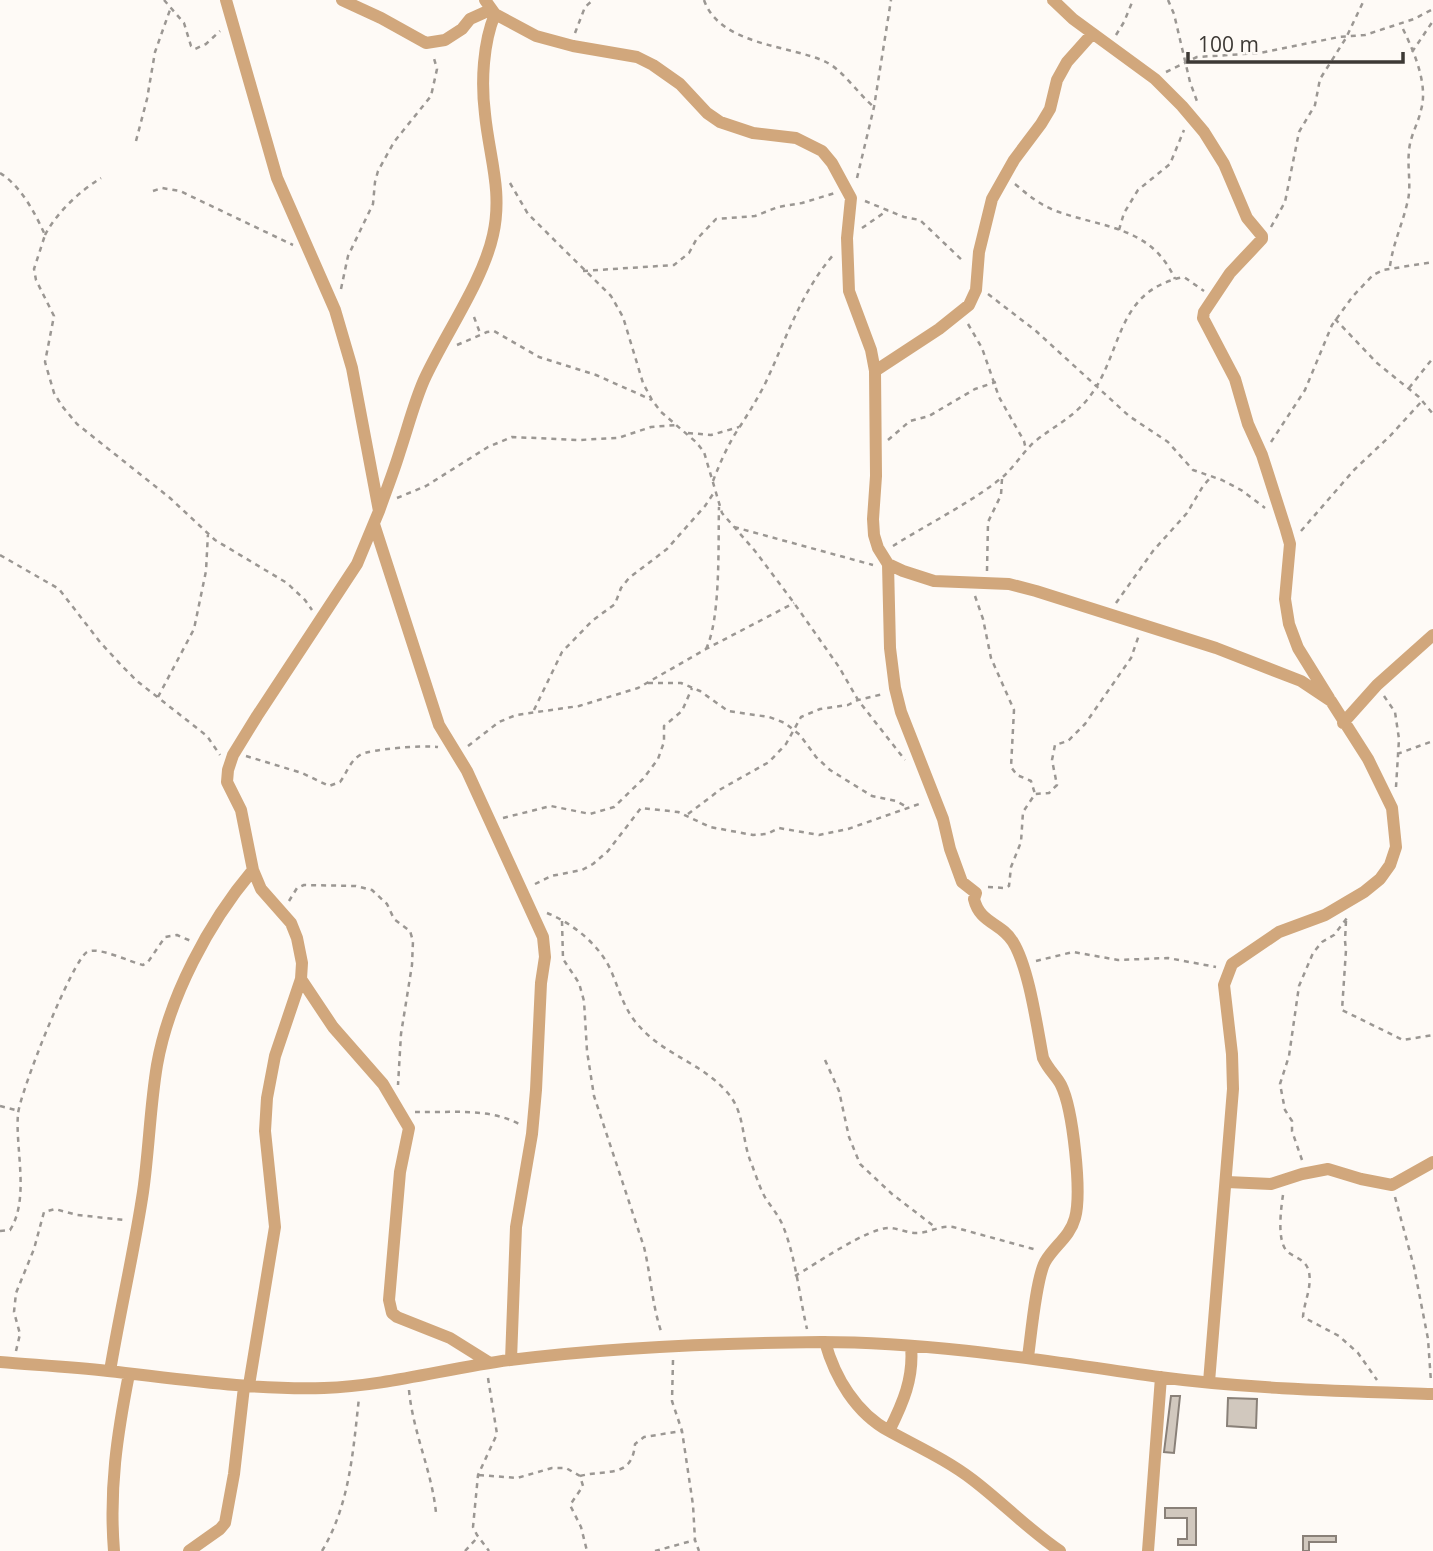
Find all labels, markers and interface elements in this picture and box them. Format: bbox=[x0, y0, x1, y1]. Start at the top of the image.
scale bar bbox=[1188, 21, 1403, 65]
text: 100 m bbox=[1198, 30, 1259, 58]

